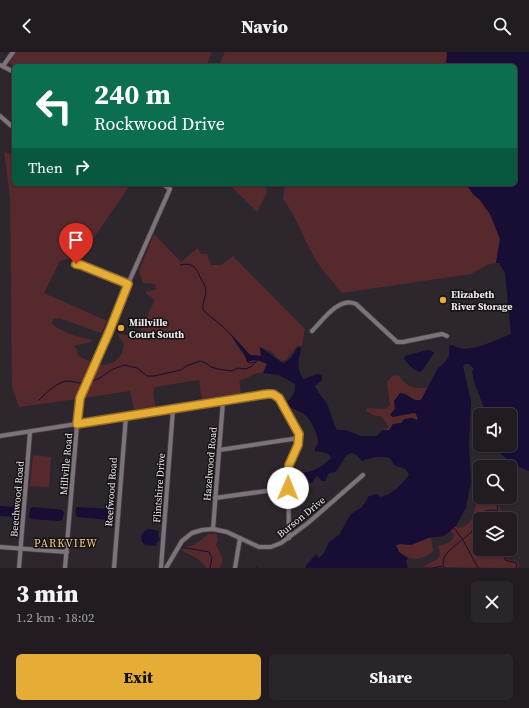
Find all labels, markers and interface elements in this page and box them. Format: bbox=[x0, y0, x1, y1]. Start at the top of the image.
text: Navio bbox=[241, 14, 288, 39]
icon: back bbox=[16, 15, 38, 37]
icon: search bbox=[491, 15, 513, 37]
text: 240 m bbox=[94, 75, 171, 113]
icon: left bbox=[28, 80, 80, 132]
text: Rockwood Drive bbox=[94, 111, 225, 136]
icon: right bbox=[71, 156, 93, 178]
text: Then bbox=[28, 157, 63, 178]
pin bbox=[59, 223, 93, 264]
icon: arrive bbox=[65, 229, 87, 251]
place label: Elizabeth River Storage bbox=[451, 288, 513, 313]
marker: Elizabeth River Storage bbox=[438, 295, 448, 305]
place label: Millville Court South bbox=[129, 316, 184, 341]
marker: Millville Court South bbox=[116, 323, 126, 333]
map controls bbox=[473, 408, 517, 556]
button: sound bbox=[473, 408, 517, 452]
street label: Hazelwood Road bbox=[200, 426, 220, 502]
street label: Millville Road bbox=[57, 432, 75, 495]
street label: Flintshire Drive bbox=[150, 453, 168, 523]
street label: Reefwood Road bbox=[102, 457, 120, 527]
street label: Beechwood Road bbox=[7, 460, 27, 537]
button: search bbox=[473, 460, 517, 504]
position arrow bbox=[267, 467, 309, 509]
street label: Burson Drive bbox=[274, 494, 328, 540]
button: layers bbox=[473, 512, 517, 556]
district label: PARKVIEW bbox=[34, 536, 98, 551]
text: 3 min bbox=[16, 577, 79, 610]
button: close bbox=[471, 581, 513, 623]
text: 1.2 km · 18:02 bbox=[16, 609, 95, 626]
button: Exit bbox=[16, 654, 261, 700]
button: Share bbox=[269, 654, 513, 700]

